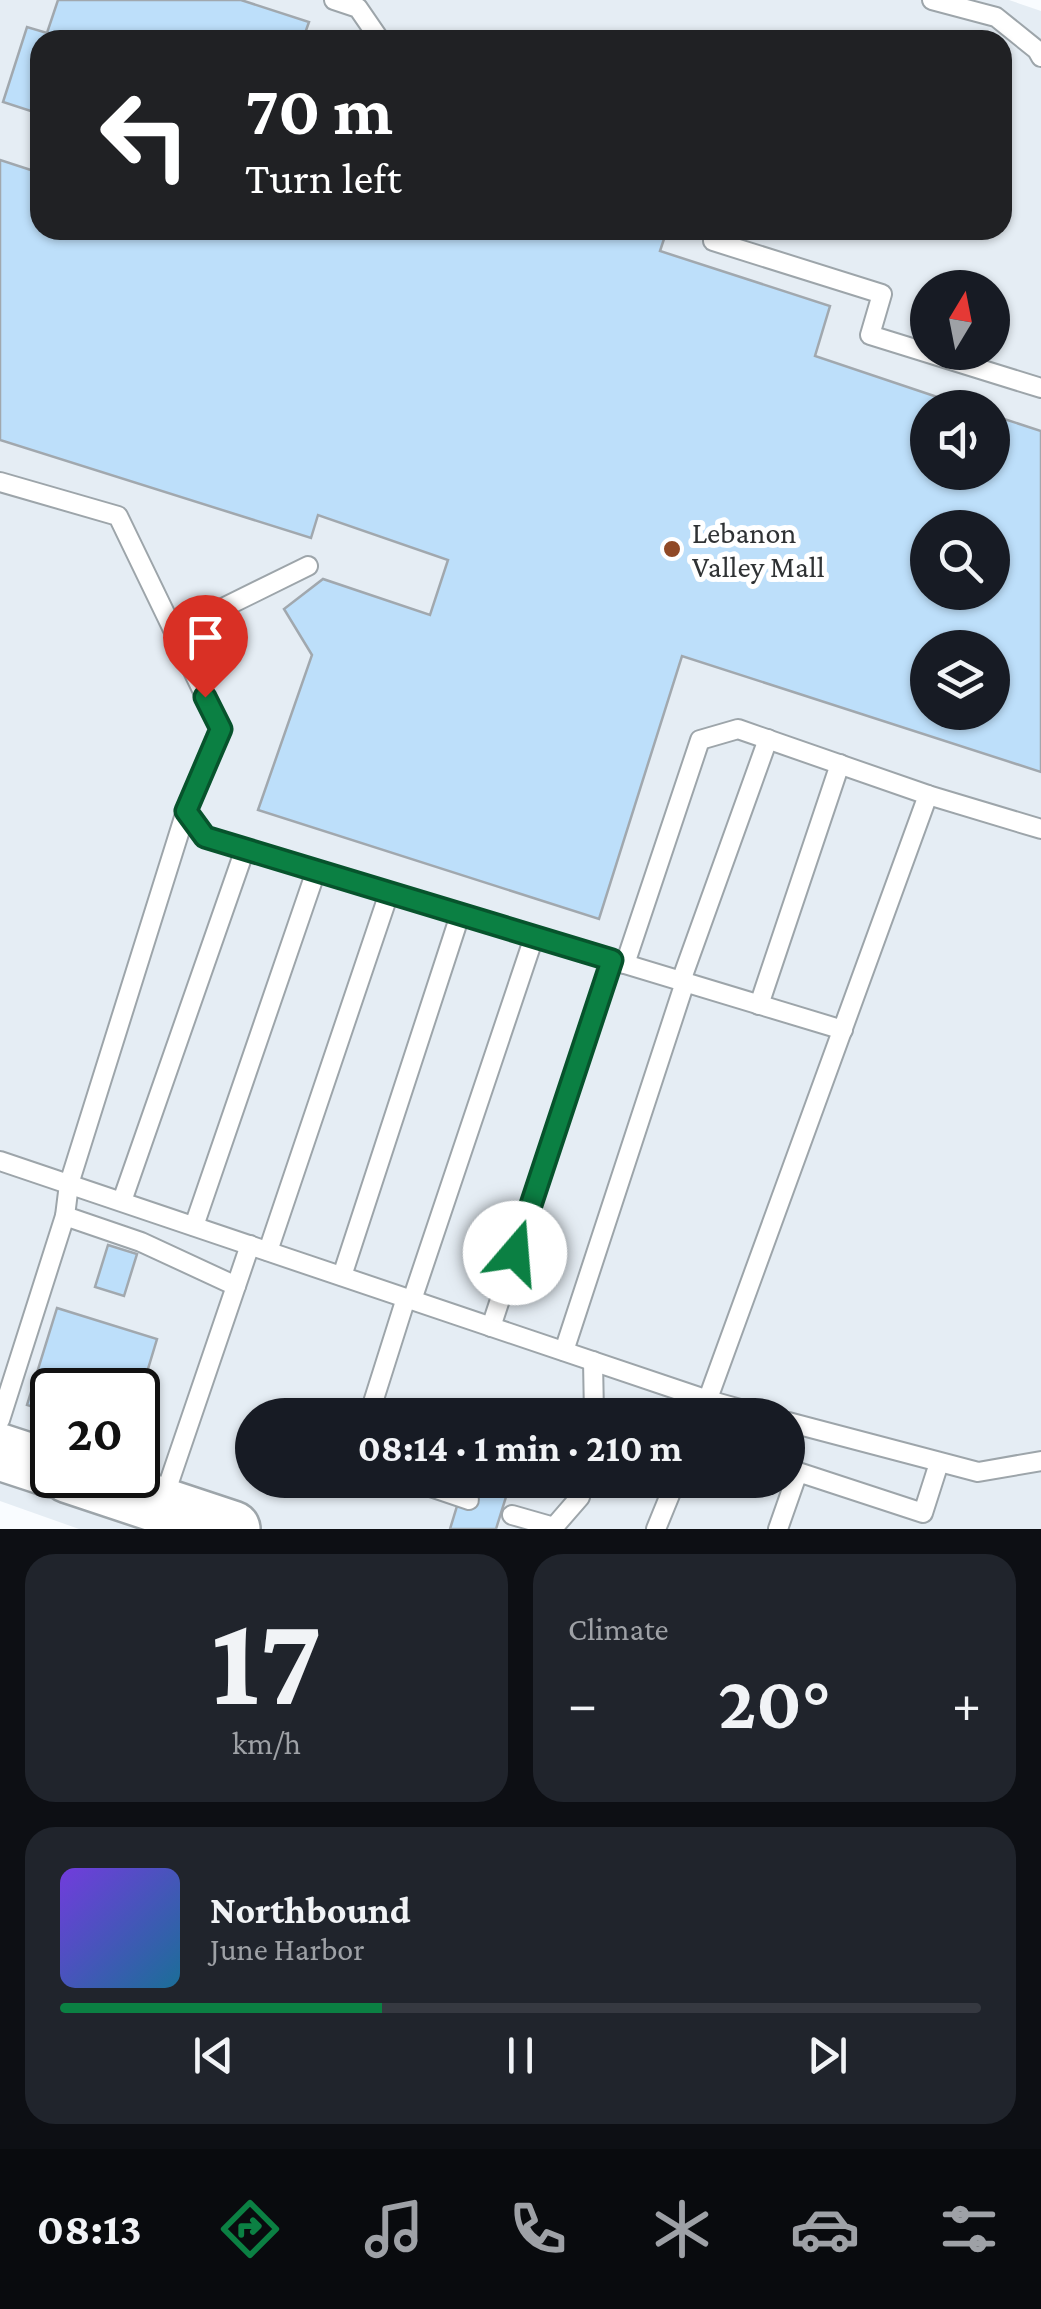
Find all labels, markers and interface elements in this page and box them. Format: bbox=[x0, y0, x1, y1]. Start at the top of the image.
icon: left bbox=[80, 70, 210, 200]
text: 70 m bbox=[245, 71, 393, 149]
text: Turn left bbox=[245, 153, 402, 203]
north arrow bbox=[910, 270, 1010, 370]
map controls bbox=[910, 270, 1010, 730]
button: sound bbox=[910, 390, 1010, 490]
button: search bbox=[910, 510, 1010, 610]
place label: Lebanon Valley Mall bbox=[692, 516, 825, 584]
marker: Lebanon Valley Mall bbox=[661, 538, 683, 560]
pin bbox=[163, 595, 248, 698]
icon: arrive bbox=[178, 610, 233, 665]
button: layers bbox=[910, 630, 1010, 730]
position arrow bbox=[463, 1201, 567, 1305]
speed limit sign: 20 bbox=[30, 1368, 160, 1498]
text: 08:14 · 1 min · 210 m bbox=[358, 1427, 682, 1469]
text: 17 bbox=[211, 1587, 322, 1732]
text: Climate bbox=[568, 1611, 669, 1647]
text: 20° bbox=[718, 1661, 831, 1744]
text: − bbox=[568, 1673, 597, 1734]
text: + bbox=[952, 1673, 981, 1734]
text: km/h bbox=[232, 1725, 301, 1761]
text: Northbound bbox=[210, 1889, 411, 1931]
text: June Harbor bbox=[210, 1931, 365, 1967]
icon: previous bbox=[186, 2028, 241, 2083]
icon: pause bbox=[493, 2028, 548, 2083]
icon: next bbox=[800, 2028, 855, 2083]
icon: directions bbox=[215, 2194, 285, 2264]
icon: music bbox=[359, 2194, 429, 2264]
icon: phone bbox=[503, 2194, 573, 2264]
icon: climate bbox=[647, 2194, 717, 2264]
icon: car bbox=[790, 2194, 860, 2264]
icon: filters bbox=[934, 2194, 1004, 2264]
text: 08:13 bbox=[37, 2204, 142, 2254]

